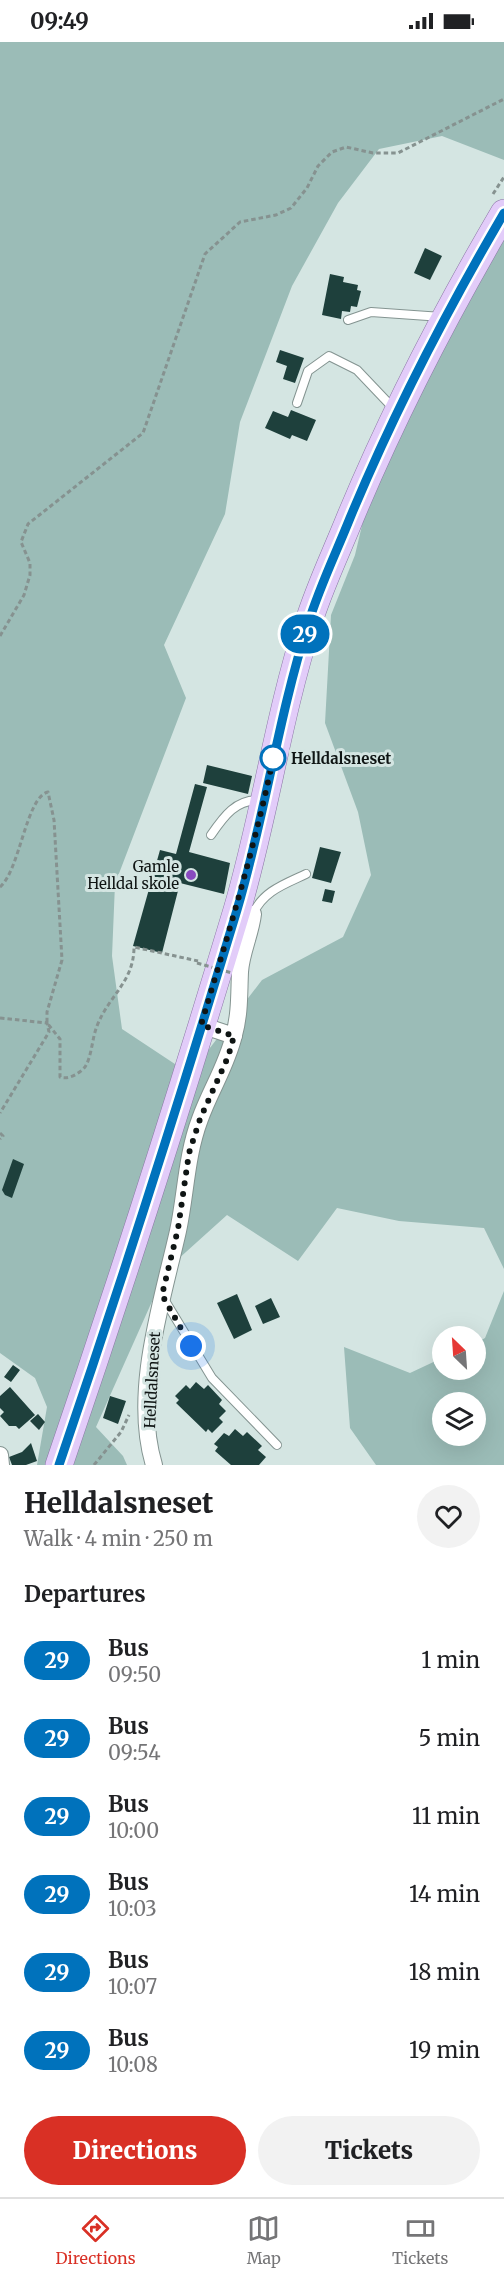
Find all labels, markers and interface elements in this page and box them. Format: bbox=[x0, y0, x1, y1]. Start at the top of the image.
text: 09:49 bbox=[30, 7, 89, 35]
line badge: 29 bbox=[278, 614, 332, 654]
text: 29 bbox=[293, 621, 317, 648]
marker: Helldalsneset bbox=[260, 745, 286, 771]
place label: Helldalsneset bbox=[291, 749, 391, 768]
place label: Gamle Helldal skole bbox=[87, 857, 179, 893]
marker: Gamle Helldal skole bbox=[184, 868, 198, 882]
north arrow bbox=[432, 1326, 486, 1380]
map controls bbox=[432, 1326, 486, 1446]
street label: Helldalsneset bbox=[140, 1331, 164, 1429]
your location bbox=[176, 1331, 206, 1361]
button: layers bbox=[432, 1392, 486, 1446]
text: Helldalsneset bbox=[24, 1485, 213, 1521]
button: heart bbox=[417, 1485, 480, 1548]
text: Walk · 4 min · 250 m bbox=[24, 1526, 213, 1551]
text: Departures bbox=[24, 1580, 146, 1608]
text: Bus bbox=[108, 1634, 149, 1662]
text: 1 min bbox=[421, 1646, 480, 1674]
text: 29 bbox=[45, 1647, 69, 1674]
text: 09:50 bbox=[108, 1662, 161, 1687]
text: Bus bbox=[108, 1712, 149, 1740]
text: 5 min bbox=[418, 1724, 480, 1752]
text: 29 bbox=[45, 1725, 69, 1752]
text: 09:54 bbox=[108, 1740, 161, 1765]
text: Bus bbox=[108, 1790, 149, 1818]
text: 11 min bbox=[412, 1802, 480, 1830]
text: 29 bbox=[45, 1803, 69, 1830]
text: 10:00 bbox=[108, 1818, 159, 1843]
text: Bus bbox=[108, 1868, 149, 1896]
text: 14 min bbox=[409, 1880, 480, 1908]
text: 29 bbox=[45, 1881, 69, 1908]
text: 10:03 bbox=[108, 1896, 157, 1921]
text: Bus bbox=[108, 1946, 149, 1974]
text: 18 min bbox=[409, 1958, 480, 1986]
text: 29 bbox=[45, 1959, 69, 1986]
text: 10:07 bbox=[108, 1974, 157, 1999]
text: Bus bbox=[108, 2024, 149, 2052]
text: 19 min bbox=[409, 2036, 480, 2064]
text: 29 bbox=[45, 2037, 69, 2064]
text: 10:08 bbox=[108, 2052, 158, 2077]
button: Directions bbox=[24, 2116, 246, 2185]
button: Tickets bbox=[258, 2116, 480, 2185]
tab: Directions bbox=[56, 2212, 136, 2268]
tab: Map bbox=[247, 2212, 281, 2268]
tab: Tickets bbox=[392, 2212, 448, 2268]

